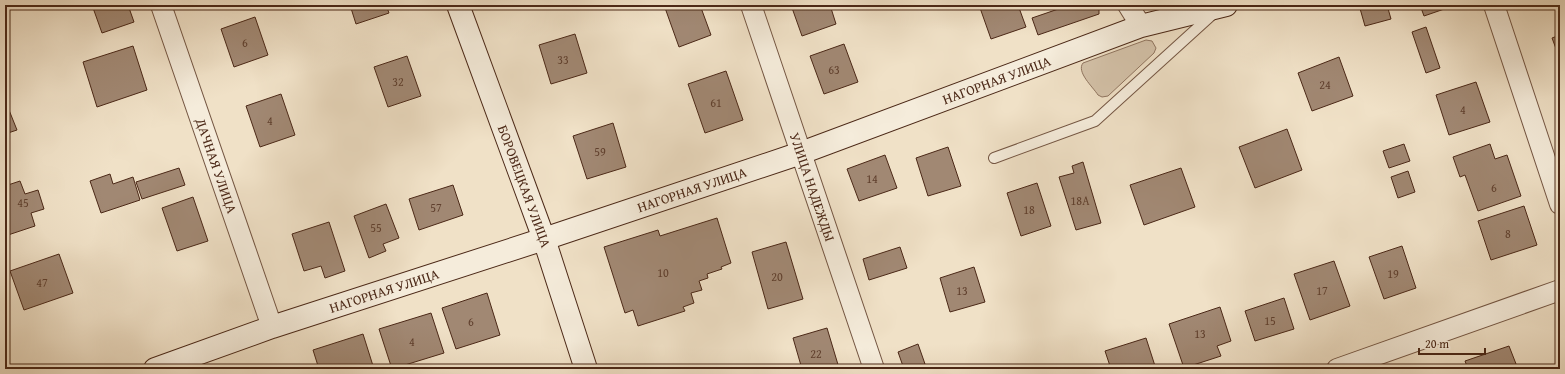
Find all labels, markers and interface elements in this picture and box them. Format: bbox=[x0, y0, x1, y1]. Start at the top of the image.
house number: 6 bbox=[242, 34, 248, 51]
street label: НАГОРНАЯ УЛИЦА bbox=[940, 50, 1054, 109]
house number: 33 bbox=[557, 51, 569, 68]
house number: 63 bbox=[828, 61, 840, 78]
house number: 32 bbox=[392, 73, 404, 90]
house number: 24 bbox=[1319, 76, 1331, 93]
house number: 61 bbox=[710, 94, 722, 111]
house number: 4 bbox=[1460, 101, 1466, 118]
house number: 4 bbox=[267, 112, 273, 129]
street label: ДАЧНАЯ УЛИЦА bbox=[190, 114, 242, 216]
street label: БОРОВЕЦКАЯ УЛИЦА bbox=[493, 122, 556, 251]
street label: УЛИЦА НАДЕЖДЫ bbox=[785, 130, 840, 244]
house number: 59 bbox=[594, 143, 606, 160]
street label: НАГОРНАЯ УЛИЦА bbox=[634, 162, 750, 217]
house number: 14 bbox=[866, 170, 878, 187]
house number: 6 bbox=[1491, 179, 1497, 196]
house number: 18А bbox=[1071, 192, 1090, 209]
house number: 45 bbox=[17, 194, 29, 211]
house number: 57 bbox=[430, 199, 442, 216]
house number: 18 bbox=[1023, 201, 1035, 218]
house number: 55 bbox=[370, 219, 382, 236]
house number: 8 bbox=[1505, 225, 1511, 242]
street label: НАГОРНАЯ УЛИЦА bbox=[327, 264, 442, 318]
house number: 10 bbox=[657, 264, 669, 281]
house number: 19 bbox=[1387, 265, 1399, 282]
house number: 20 bbox=[771, 268, 783, 285]
house number: 47 bbox=[36, 274, 48, 291]
house number: 13 bbox=[956, 282, 968, 299]
house number: 17 bbox=[1316, 282, 1328, 299]
house number: 15 bbox=[1264, 312, 1276, 329]
house number: 6 bbox=[468, 313, 474, 330]
house number: 13 bbox=[1194, 325, 1206, 342]
scale bar bbox=[1419, 330, 1485, 356]
house number: 4 bbox=[409, 333, 415, 350]
text: 20 m bbox=[1425, 335, 1449, 352]
house number: 22 bbox=[810, 345, 822, 362]

